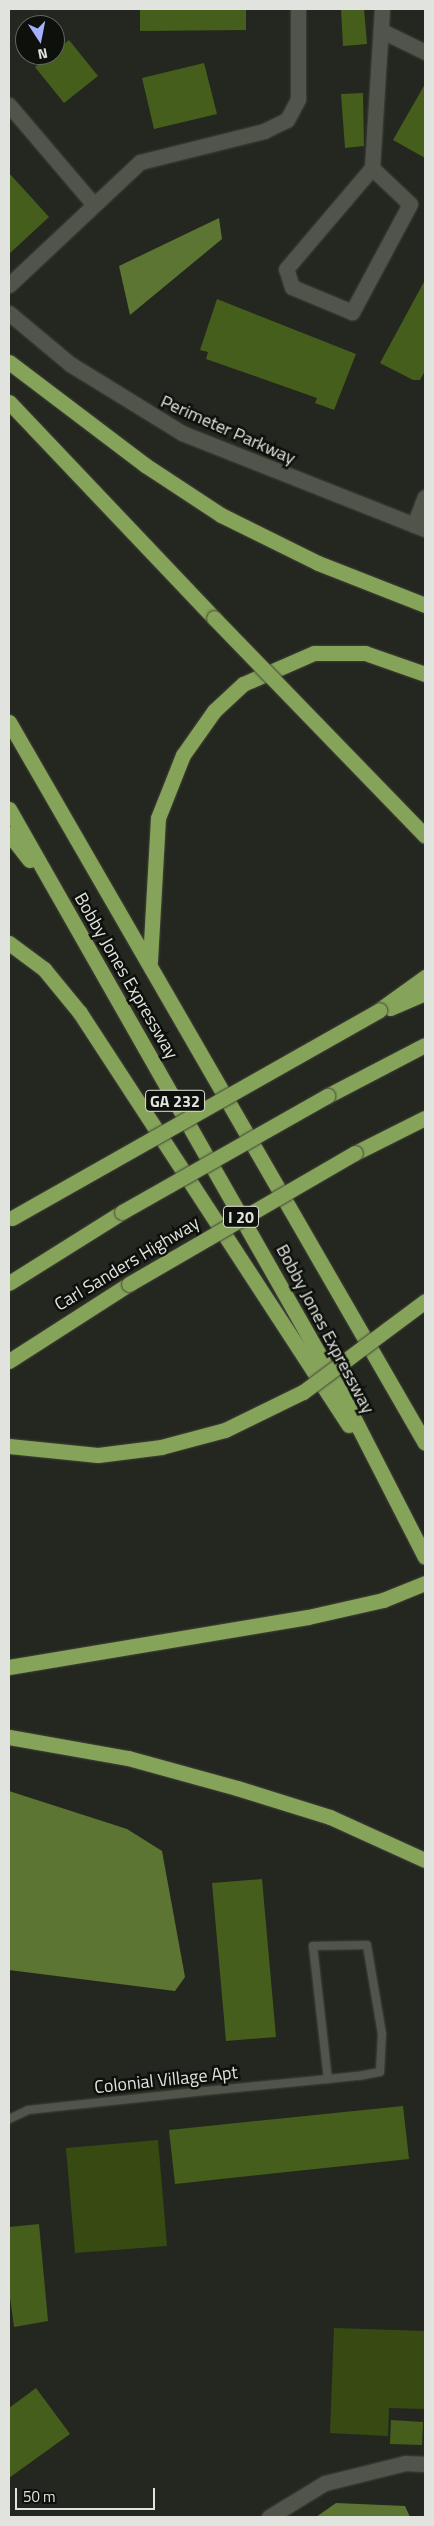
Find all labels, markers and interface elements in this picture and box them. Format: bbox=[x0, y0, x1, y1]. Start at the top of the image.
north arrow bbox=[15, 15, 65, 65]
text: N bbox=[36, 43, 50, 65]
street label: Perimeter Parkway bbox=[157, 391, 299, 469]
street label: Bobby Jones Expressway bbox=[70, 889, 182, 1063]
road number: GA 232 bbox=[145, 1088, 205, 1114]
road number: I 20 bbox=[222, 1204, 260, 1230]
street label: Carl Sanders Highway bbox=[51, 1212, 203, 1316]
street label: Bobby Jones Expressway bbox=[271, 1241, 379, 1417]
street label: Colonial Village Apt bbox=[93, 2062, 239, 2098]
scale bar bbox=[18, 2478, 158, 2510]
text: 50 m bbox=[23, 2485, 56, 2508]

